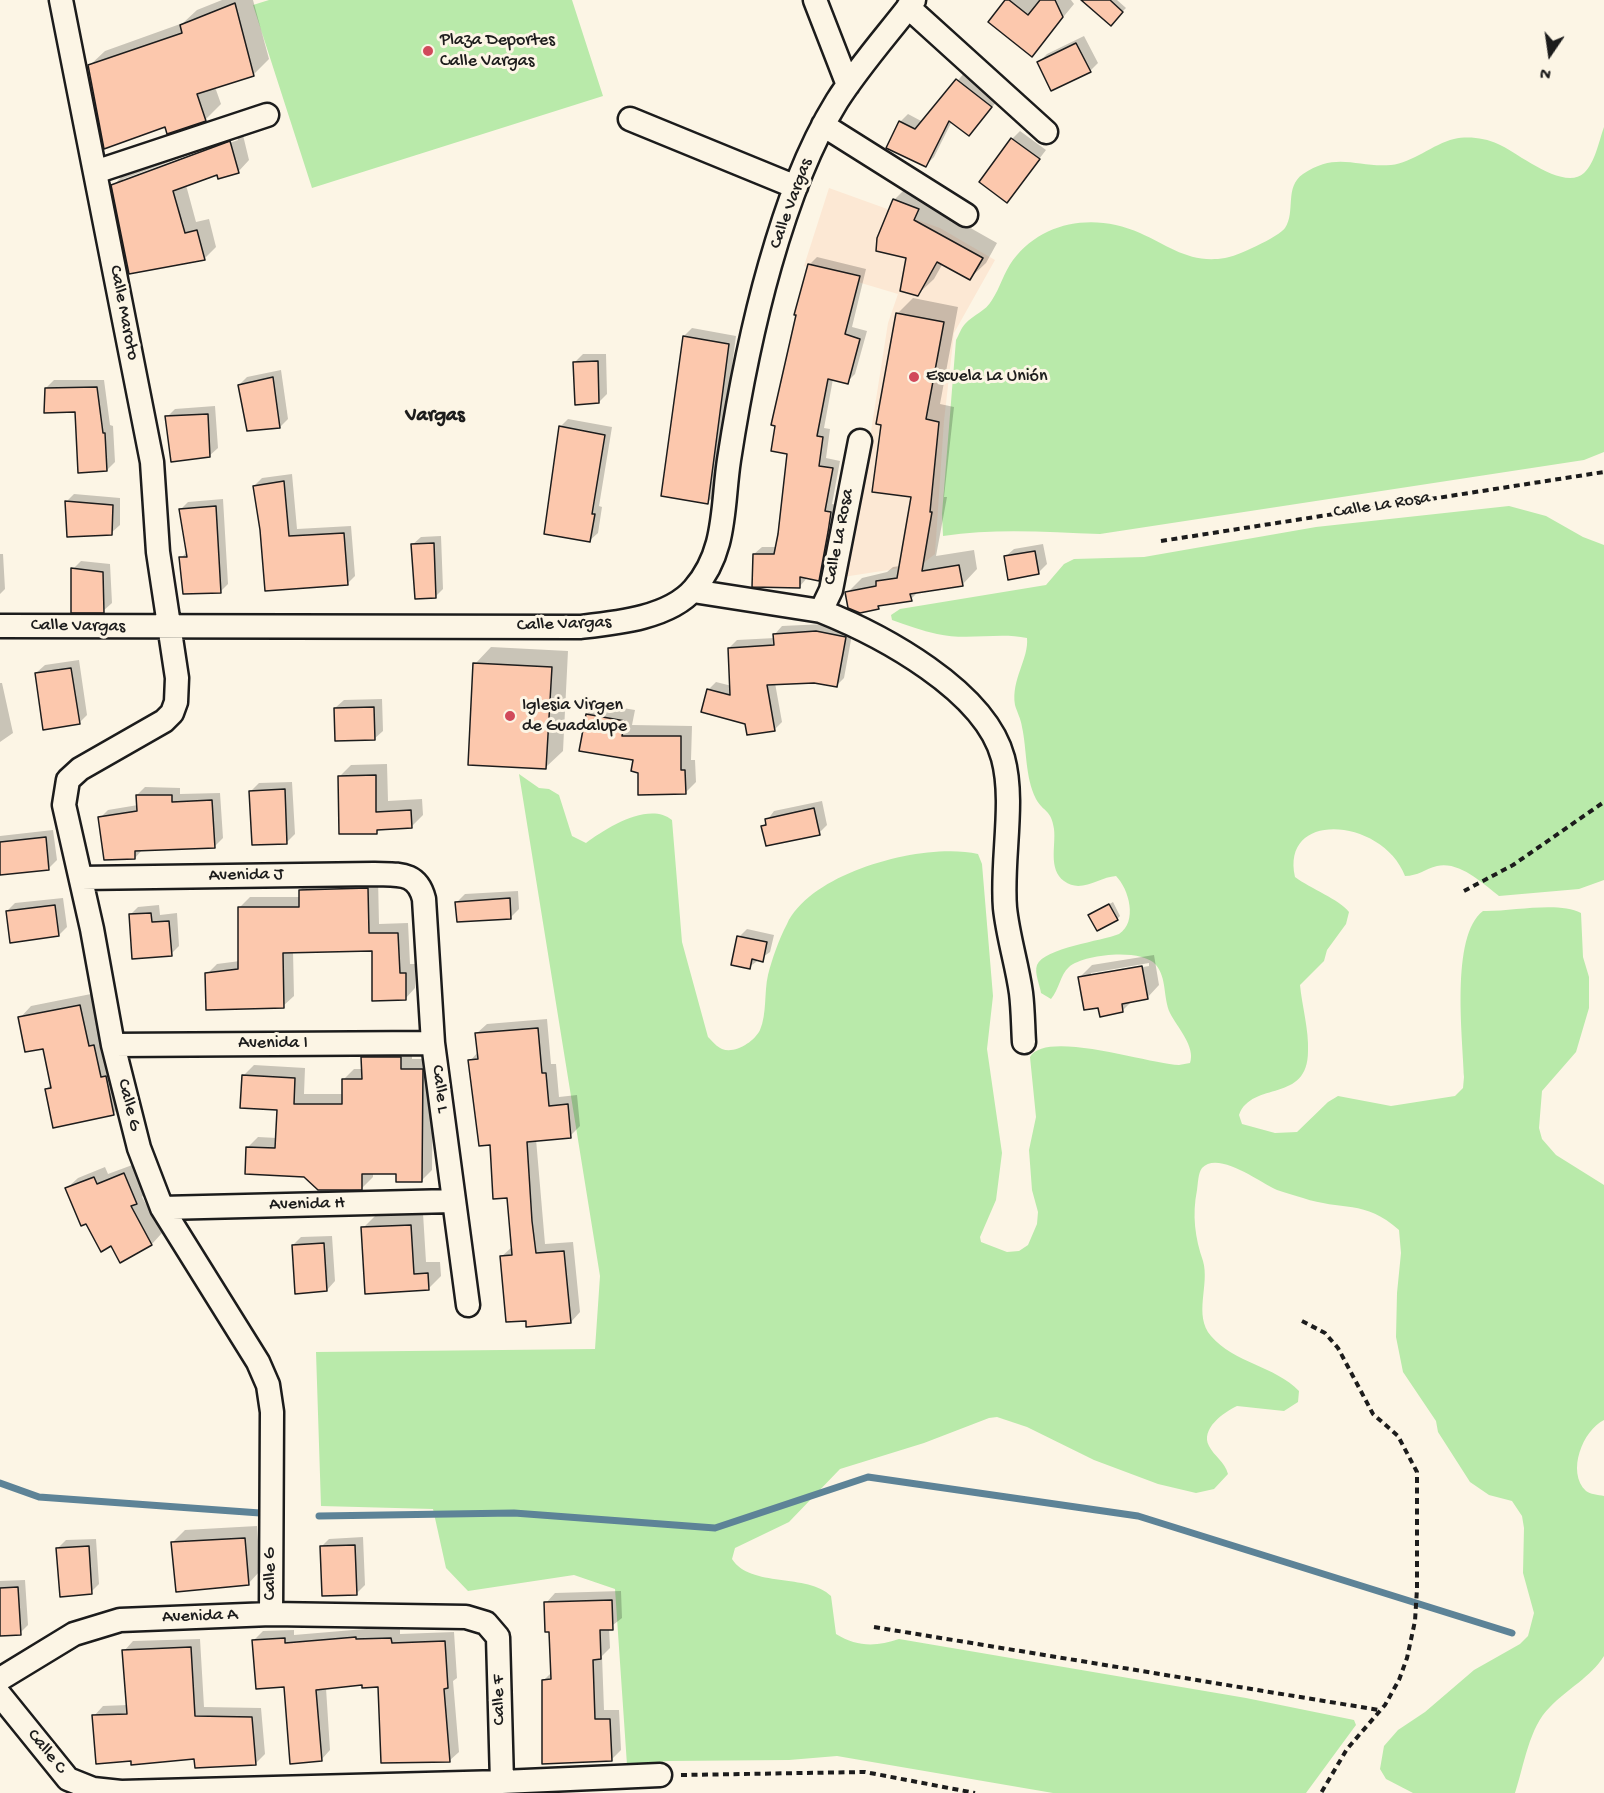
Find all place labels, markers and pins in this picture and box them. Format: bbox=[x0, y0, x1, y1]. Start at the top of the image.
place label: Plaza Deportes Calle Vargas bbox=[440, 30, 555, 72]
marker: Plaza Deportes Calle Vargas bbox=[421, 44, 435, 58]
place label: Escuela La Unión bbox=[926, 366, 1048, 388]
marker: Escuela La Unión bbox=[907, 370, 921, 384]
place label: Iglesia Virgen de Guadalupe bbox=[522, 695, 627, 738]
marker: Iglesia Virgen de Guadalupe bbox=[503, 709, 517, 723]

